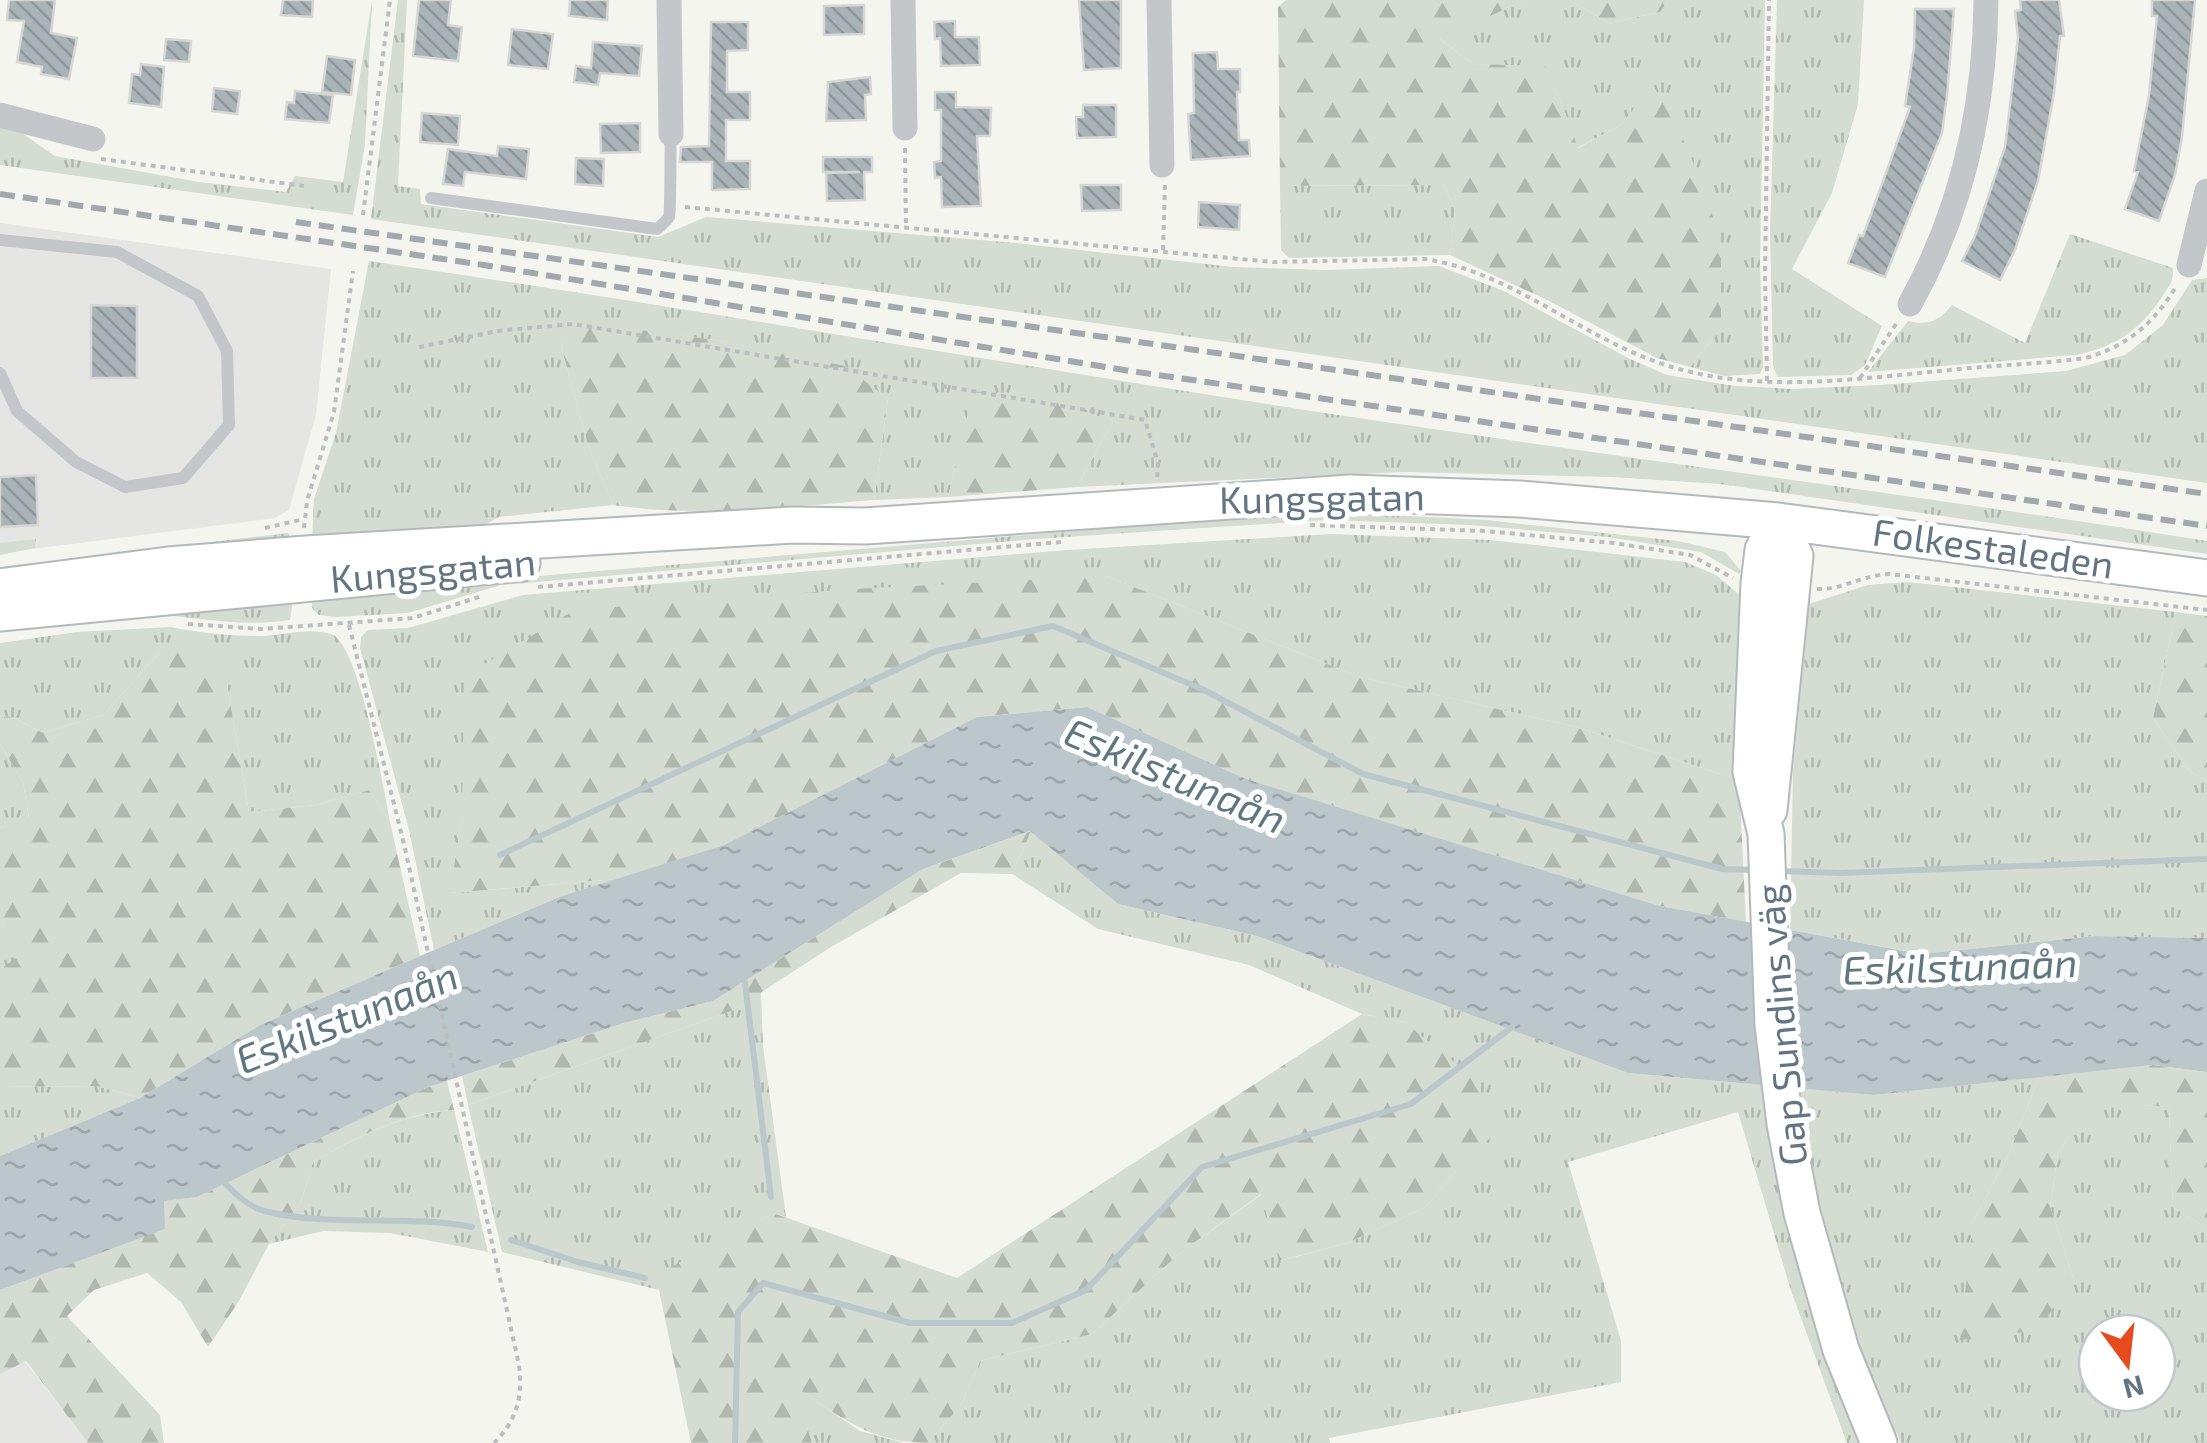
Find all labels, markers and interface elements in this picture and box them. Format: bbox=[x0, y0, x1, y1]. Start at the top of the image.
street label: Kungsgatan bbox=[1219, 472, 1425, 522]
street label: Folkestaleden bbox=[1870, 507, 2117, 587]
street label: Kungsgatan bbox=[328, 537, 537, 601]
water label: Eskilstunaån bbox=[1058, 706, 1293, 842]
street label: Gap Sundins väg bbox=[1745, 882, 1815, 1168]
water label: Eskilstunaån bbox=[1842, 937, 2078, 993]
water label: Eskilstunaån bbox=[228, 950, 464, 1082]
north arrow bbox=[2077, 1313, 2177, 1413]
text: N bbox=[2120, 1369, 2148, 1407]

